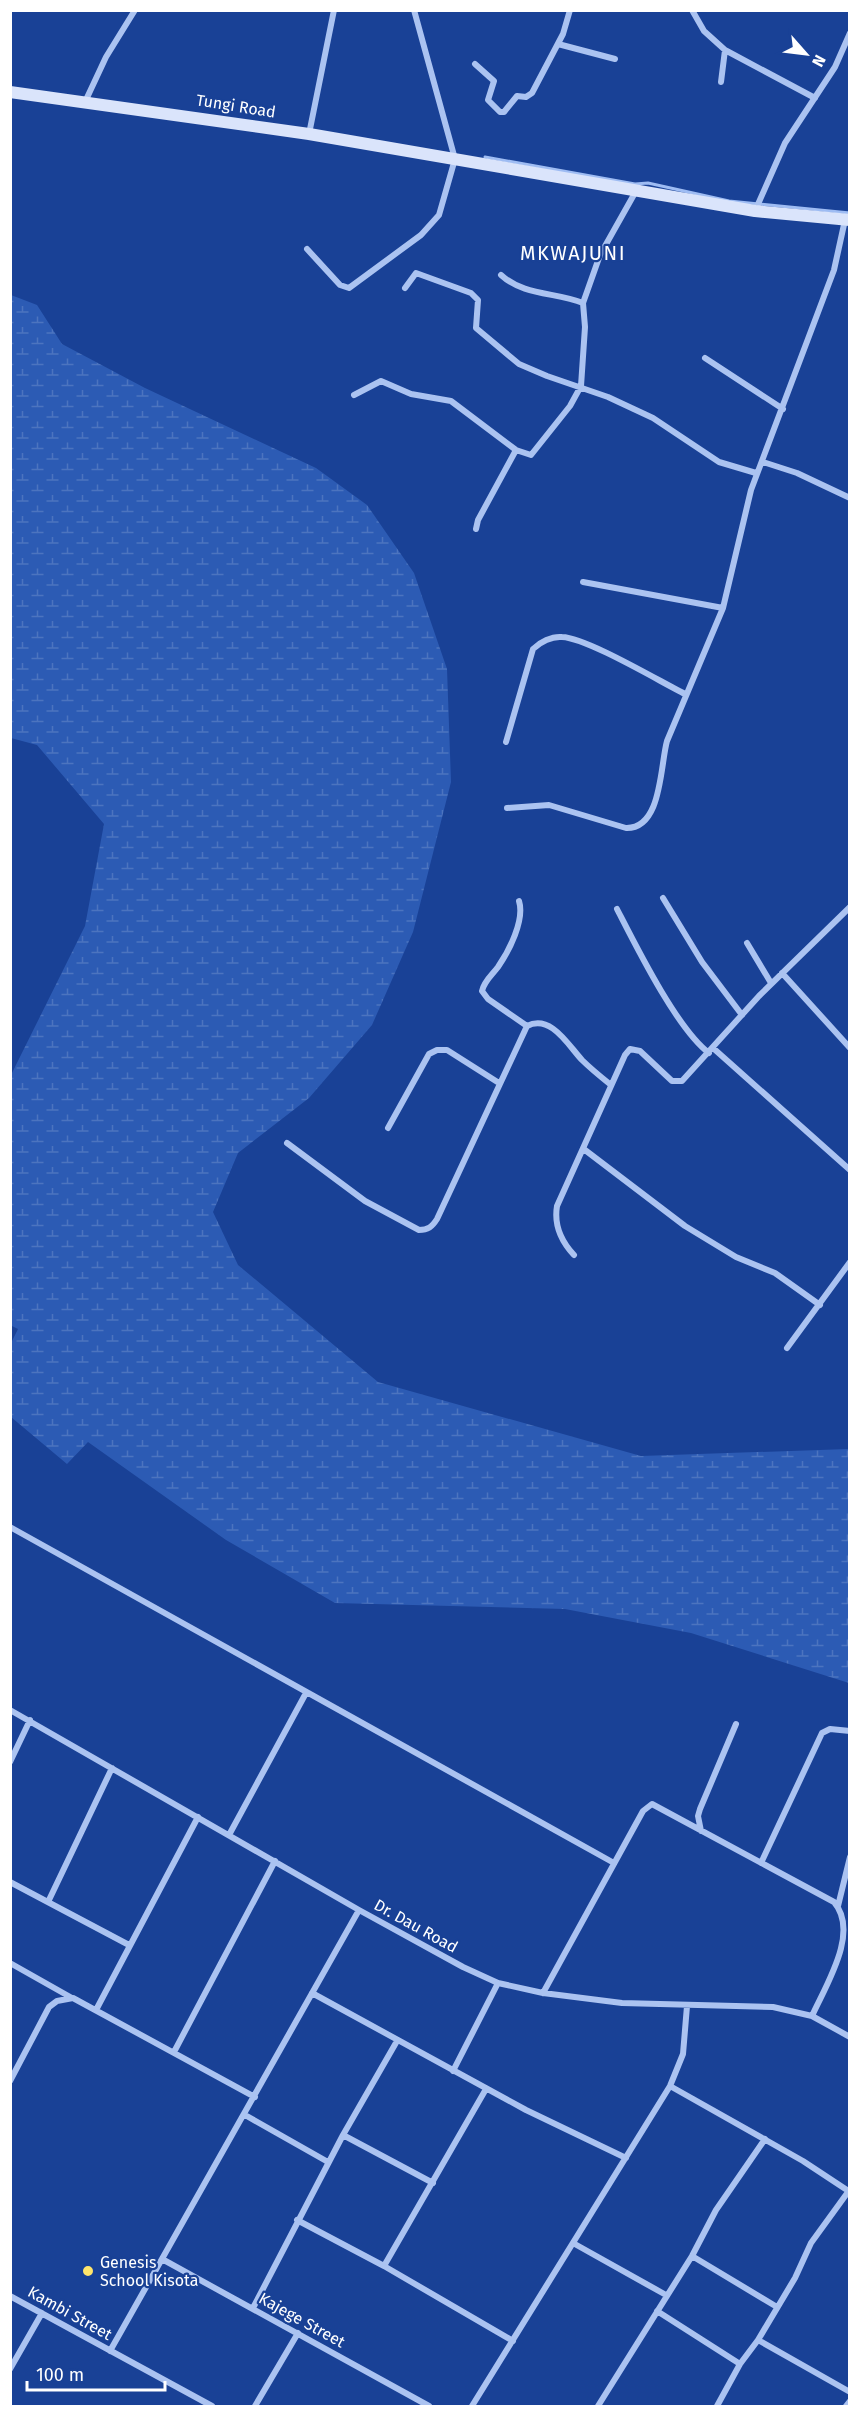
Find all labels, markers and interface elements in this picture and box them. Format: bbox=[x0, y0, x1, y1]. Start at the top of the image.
north arrow bbox=[776, 24, 836, 84]
text: N bbox=[808, 52, 830, 70]
street label: Tungi Road bbox=[195, 90, 277, 122]
district label: MKWAJUNI bbox=[520, 241, 626, 265]
street label: Dr. Dau Road bbox=[371, 1895, 461, 1957]
place label: Genesis School Kisota bbox=[100, 2253, 198, 2290]
marker: Genesis School Kisota bbox=[81, 2264, 95, 2278]
street label: Kambi Street bbox=[25, 2282, 116, 2344]
street label: Kajege Street bbox=[256, 2289, 349, 2352]
scale bar bbox=[27, 2354, 165, 2392]
text: 100 m bbox=[36, 2364, 84, 2386]

